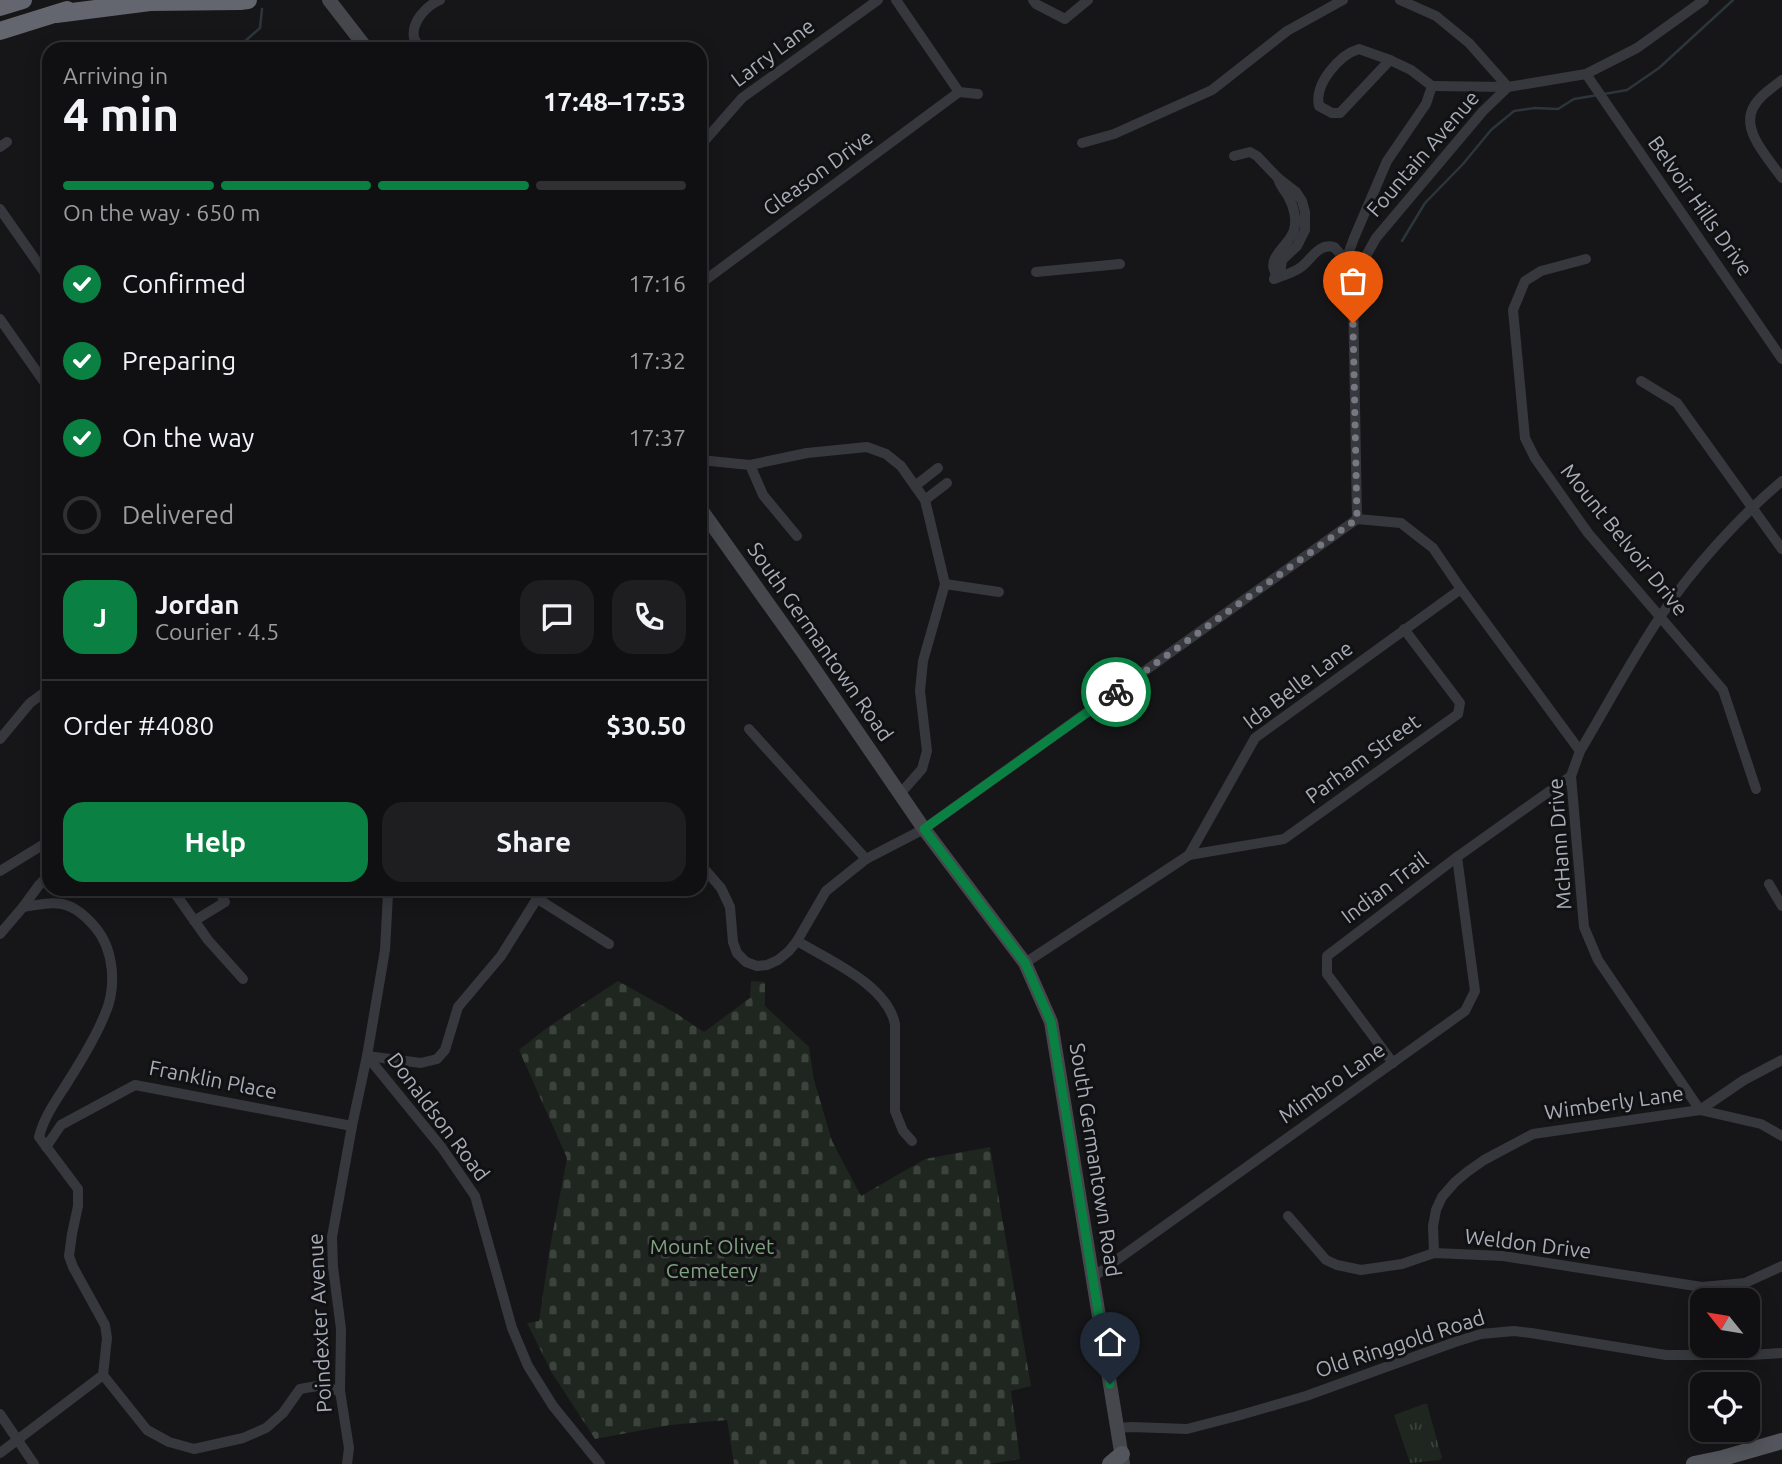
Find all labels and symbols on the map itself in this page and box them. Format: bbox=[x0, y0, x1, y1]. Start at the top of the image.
street label: Larry Lane bbox=[726, 13, 819, 91]
street label: Fountain Avenue bbox=[1361, 85, 1483, 221]
street label: Gleason Drive bbox=[758, 124, 877, 220]
street label: Belvoir Hills Drive bbox=[1644, 131, 1758, 280]
pin bbox=[1323, 251, 1383, 323]
street label: Mount Belvoir Drive bbox=[1556, 459, 1693, 620]
street label: South Germantown Road bbox=[743, 538, 899, 745]
street label: Ida Belle Lane bbox=[1238, 635, 1357, 733]
courier bbox=[1081, 657, 1151, 727]
street label: Parham Street bbox=[1301, 709, 1424, 808]
street label: McHann Drive bbox=[1542, 777, 1576, 911]
street label: Indian Trail bbox=[1336, 847, 1433, 928]
street label: Mimbro Lane bbox=[1274, 1037, 1389, 1128]
street label: South Germantown Road bbox=[1066, 1041, 1126, 1279]
street label: Donaldson Road bbox=[383, 1048, 495, 1185]
street label: Franklin Place bbox=[147, 1055, 279, 1103]
street label: Wimberly Lane bbox=[1543, 1080, 1685, 1124]
street label: Weldon Drive bbox=[1464, 1223, 1593, 1263]
street label: Poindexter Avenue bbox=[302, 1233, 336, 1413]
park label: Mount Olivet Cemetery bbox=[650, 1234, 774, 1282]
north arrow bbox=[1690, 1288, 1760, 1358]
street label: Old Ringgold Road bbox=[1312, 1304, 1487, 1382]
pin bbox=[1080, 1312, 1140, 1384]

